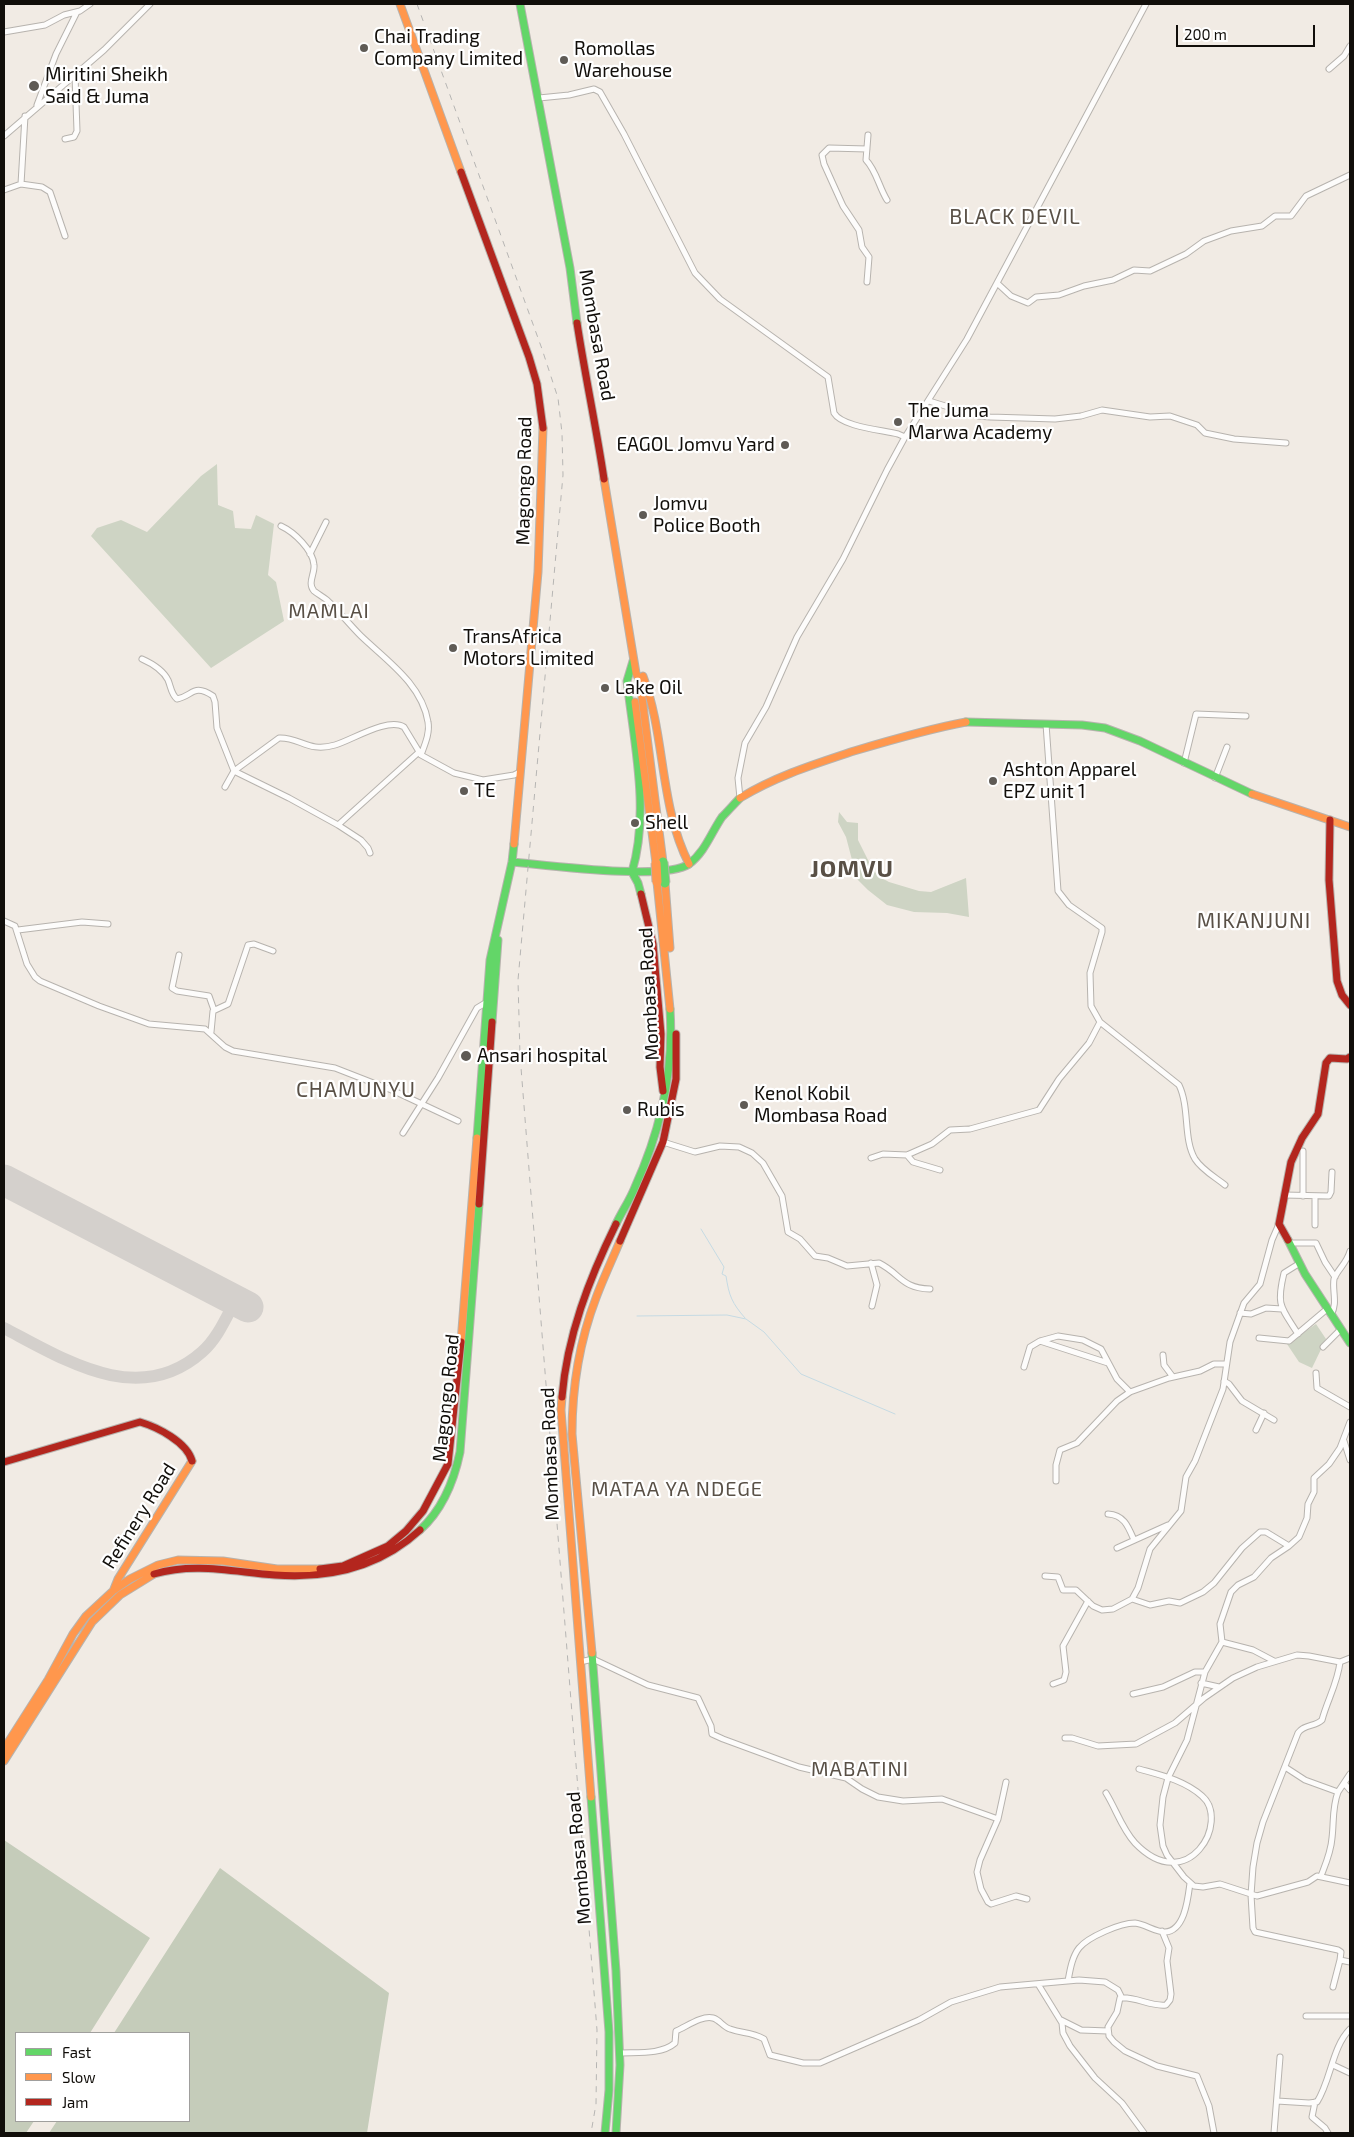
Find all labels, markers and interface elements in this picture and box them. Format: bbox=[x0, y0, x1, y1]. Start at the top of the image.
scale bar bbox=[1179, 15, 1318, 47]
text: 200 m bbox=[1184, 25, 1227, 43]
place label: Chai Trading Company Limited bbox=[374, 26, 523, 70]
place label: Romollas Warehouse bbox=[574, 38, 672, 82]
marker: Chai Trading Company Limited bbox=[358, 42, 370, 54]
marker: Romollas Warehouse bbox=[558, 54, 570, 66]
place label: Miritini Sheikh Said & Juma bbox=[45, 64, 168, 108]
marker: Miritini Sheikh Said & Juma bbox=[27, 79, 41, 93]
district label: BLACK DEVIL bbox=[948, 204, 1082, 230]
street label: Mombasa Road bbox=[574, 267, 620, 403]
place label: The Juma Marwa Academy bbox=[908, 400, 1052, 444]
street label: Magongo Road bbox=[511, 416, 537, 546]
marker: The Juma Marwa Academy bbox=[892, 416, 904, 428]
place label: EAGOL Jomvu Yard bbox=[616, 434, 775, 456]
marker: EAGOL Jomvu Yard bbox=[779, 439, 791, 451]
place label: Jomvu Police Booth bbox=[653, 493, 760, 537]
marker: Jomvu Police Booth bbox=[637, 509, 649, 521]
district label: MAMLAI bbox=[288, 599, 370, 623]
place label: TransAfrica Motors Limited bbox=[463, 626, 594, 670]
marker: TransAfrica Motors Limited bbox=[447, 642, 459, 654]
place label: Lake Oil bbox=[615, 677, 682, 699]
marker: Lake Oil bbox=[599, 682, 611, 694]
place label: Ashton Apparel EPZ unit 1 bbox=[1003, 759, 1136, 803]
marker: Ashton Apparel EPZ unit 1 bbox=[987, 775, 999, 787]
place label: TE bbox=[474, 780, 496, 802]
marker: TE bbox=[458, 785, 470, 797]
place label: Shell bbox=[645, 812, 688, 834]
marker: Shell bbox=[629, 817, 641, 829]
district label: JOMVU bbox=[809, 855, 895, 883]
district label: MIKANJUNI bbox=[1196, 908, 1312, 934]
street label: Mombasa Road bbox=[634, 927, 664, 1061]
place label: Ansari hospital bbox=[477, 1045, 607, 1067]
marker: Ansari hospital bbox=[459, 1049, 473, 1063]
district label: CHAMUNYU bbox=[295, 1077, 417, 1103]
place label: Kenol Kobil Mombasa Road bbox=[754, 1083, 887, 1127]
place label: Rubis bbox=[637, 1099, 685, 1121]
marker: Kenol Kobil Mombasa Road bbox=[738, 1099, 750, 1111]
marker: Rubis bbox=[621, 1104, 633, 1116]
street label: Magongo Road bbox=[428, 1333, 464, 1463]
street label: Mombasa Road bbox=[536, 1387, 564, 1521]
street label: Refinery Road bbox=[97, 1459, 181, 1573]
district label: MATAA YA NDEGE bbox=[589, 1477, 765, 1501]
district label: MABATINI bbox=[810, 1757, 910, 1781]
street label: Mombasa Road bbox=[562, 1791, 596, 1925]
legend bbox=[15, 2032, 190, 2122]
text: Fast bbox=[62, 2043, 91, 2061]
text: Slow bbox=[62, 2068, 96, 2086]
text: Jam bbox=[62, 2093, 88, 2111]

